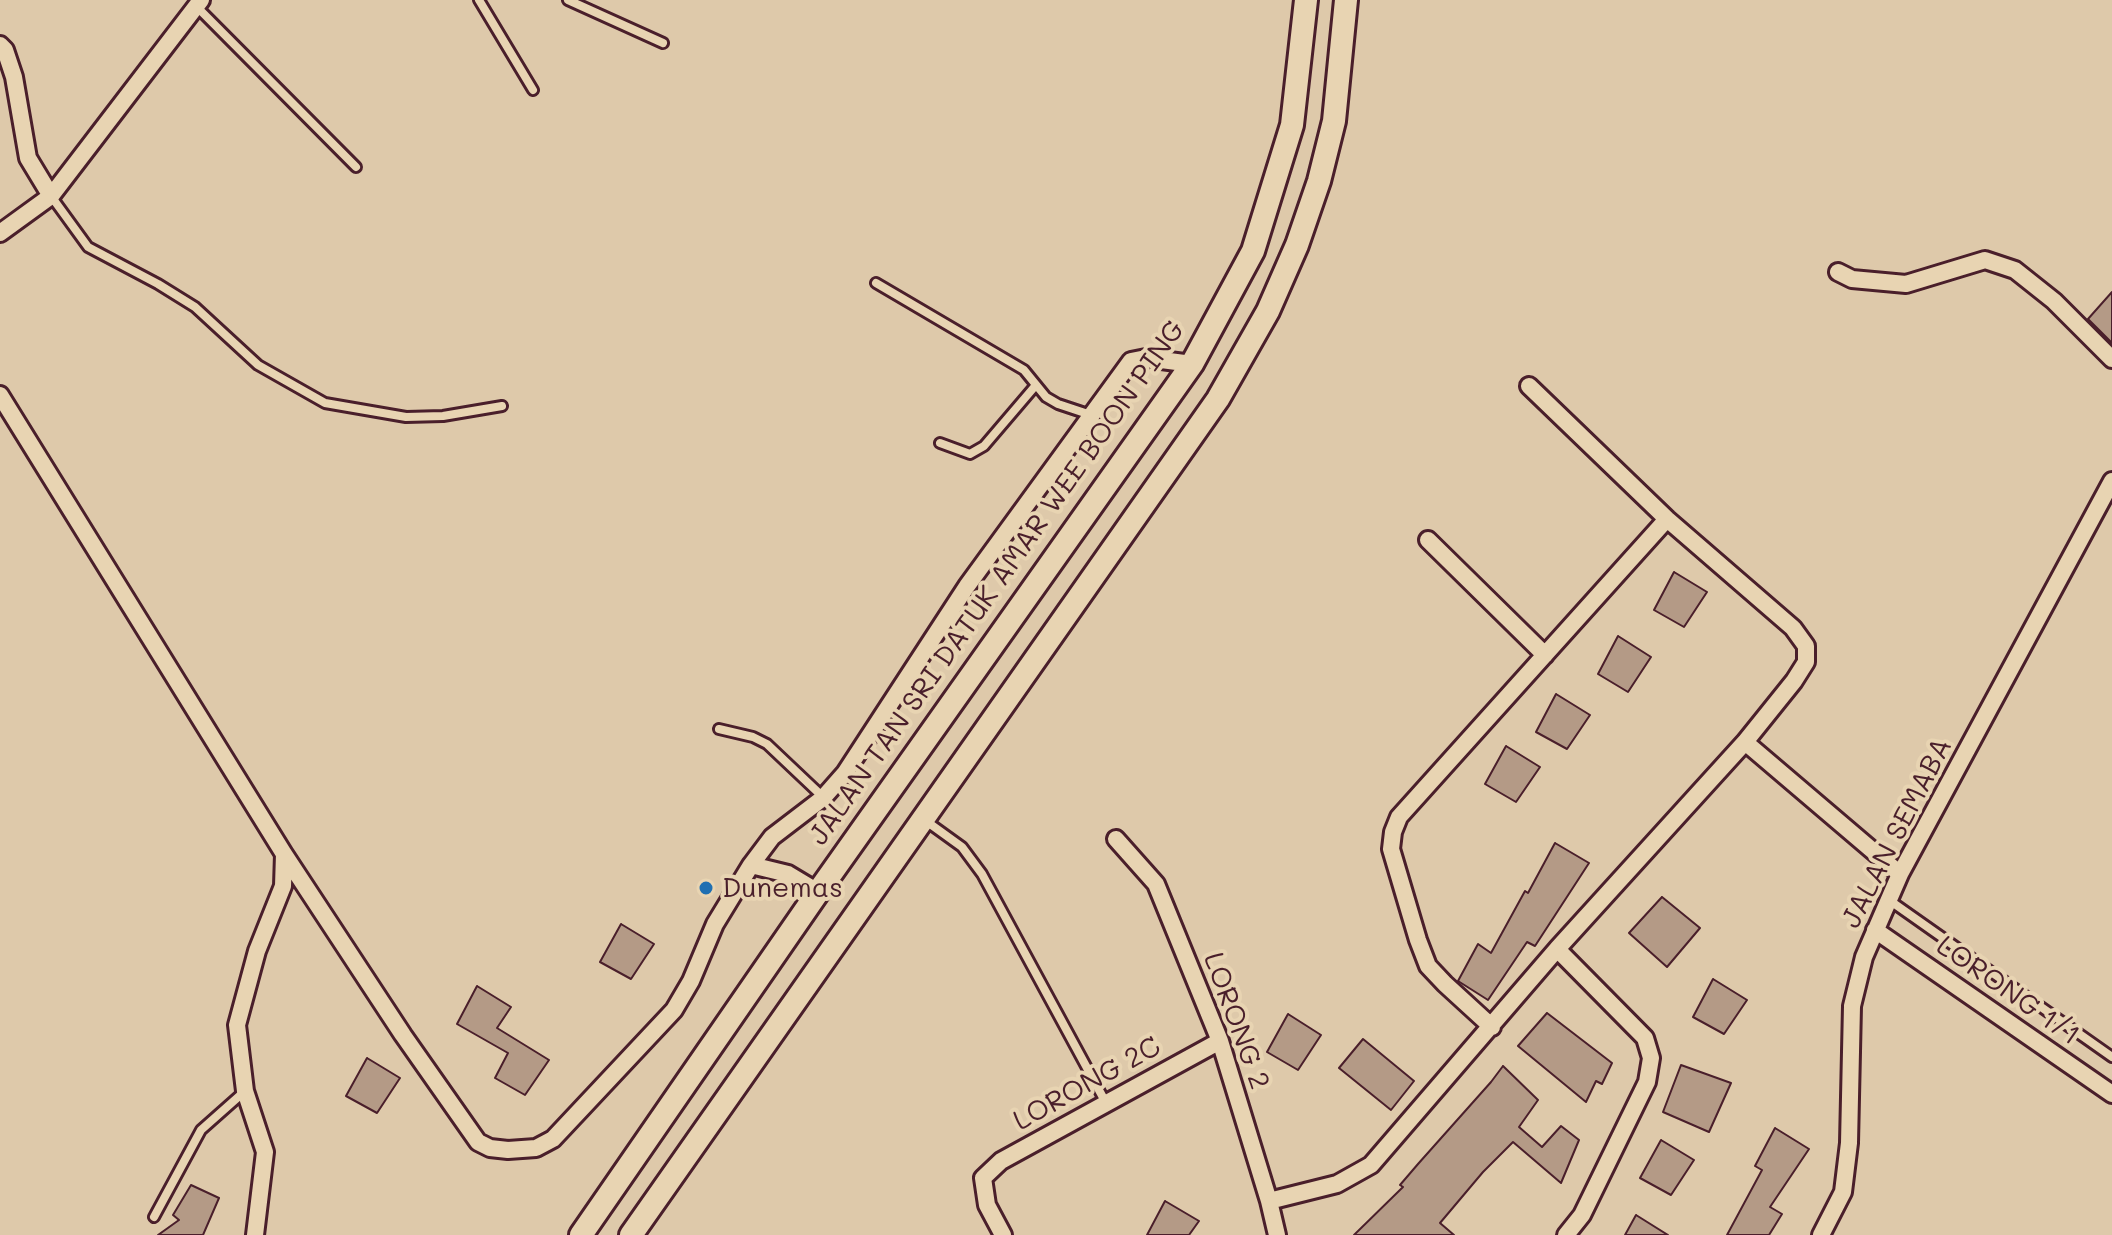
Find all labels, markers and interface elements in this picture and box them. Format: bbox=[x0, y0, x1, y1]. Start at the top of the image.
street label: JALAN TAN SRI DATUK AMAR WEE BOON PING bbox=[802, 314, 1192, 852]
street label: JALAN SEMABA bbox=[1835, 732, 1959, 934]
place label: Dunemas bbox=[722, 871, 843, 905]
marker: Dunemas bbox=[697, 879, 715, 897]
street label: LORONG 1/1 bbox=[1930, 929, 2086, 1053]
street label: LORONG 2 bbox=[1196, 948, 1276, 1094]
street label: LORONG 2C bbox=[1008, 1030, 1166, 1138]

